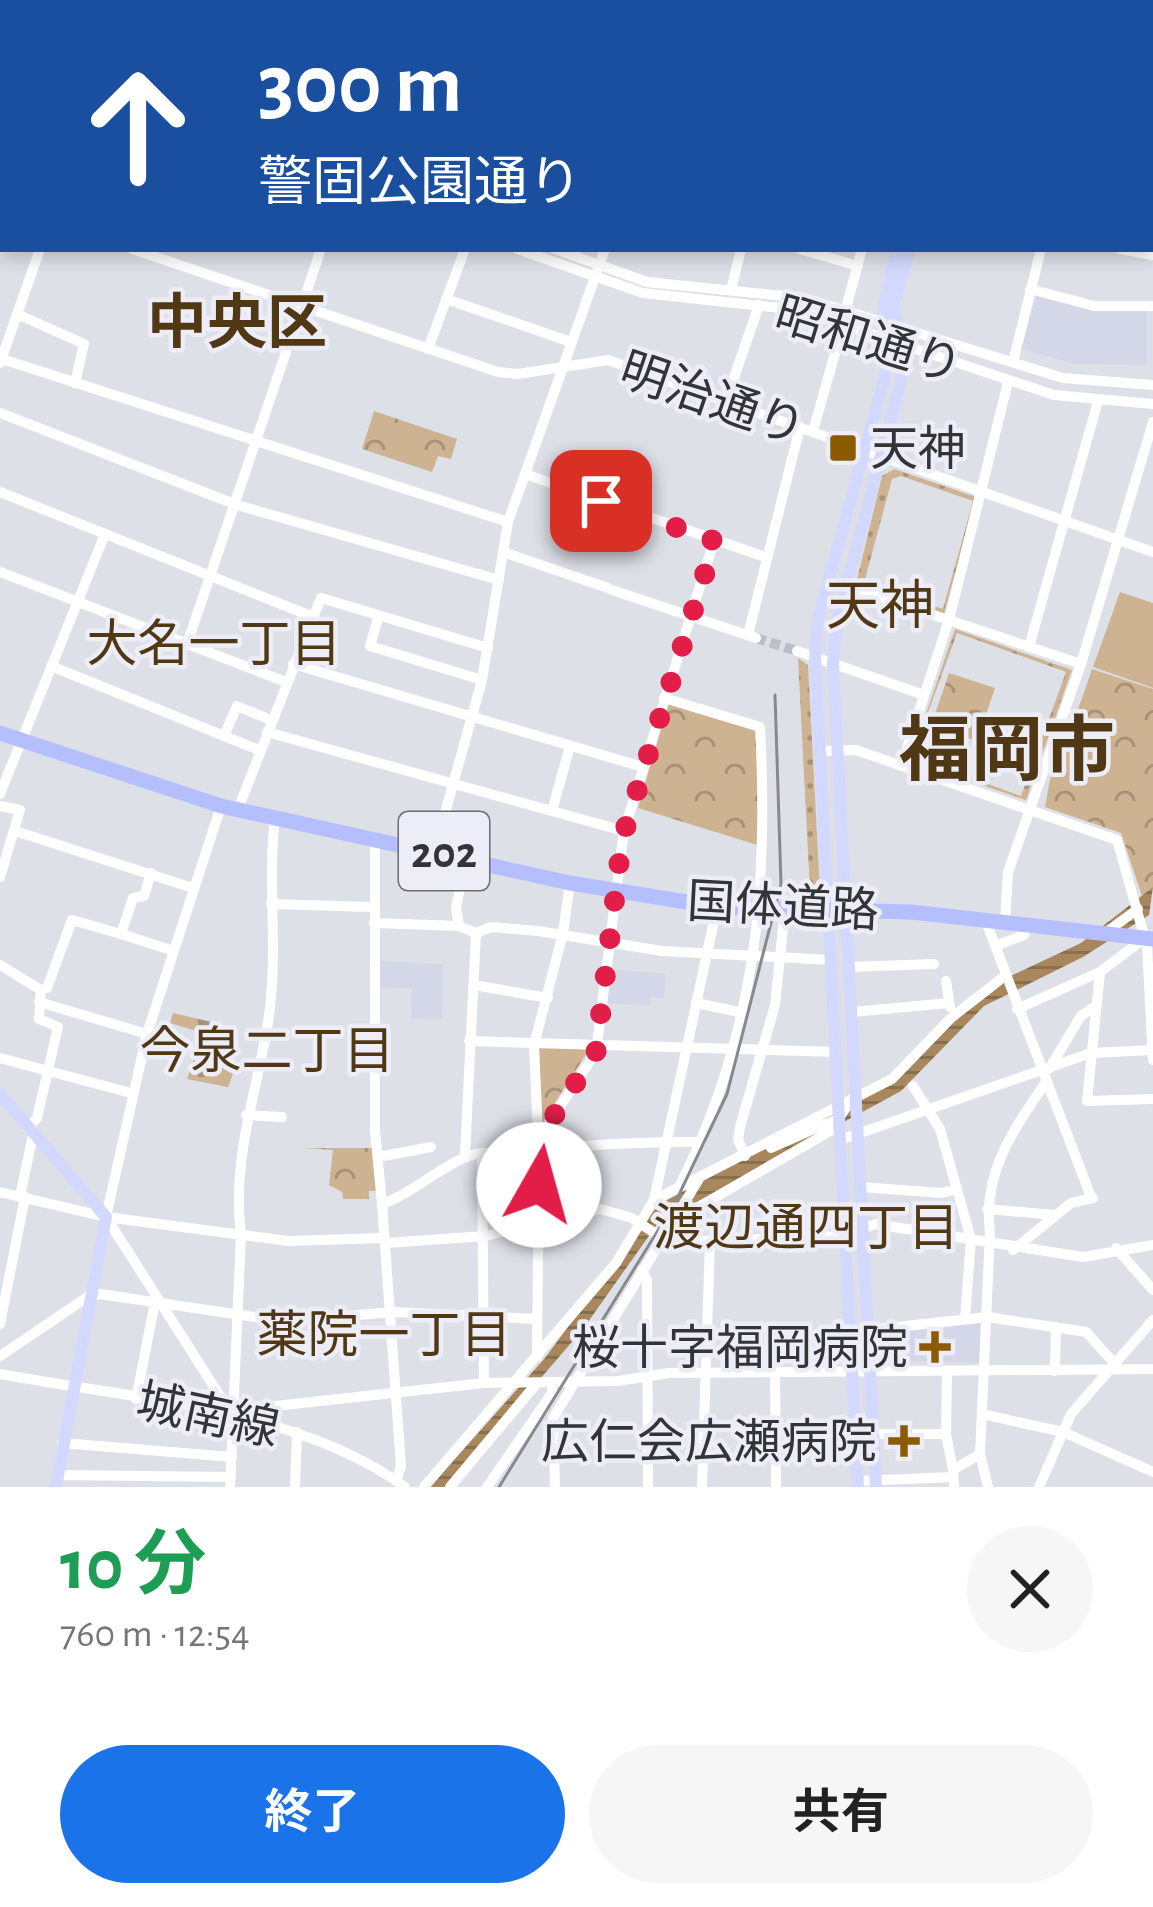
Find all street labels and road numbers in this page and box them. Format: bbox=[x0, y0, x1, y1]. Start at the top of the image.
street label: 昭和通り bbox=[769, 289, 968, 393]
street label: 明治通り bbox=[613, 344, 812, 455]
road number: 202 bbox=[399, 812, 489, 890]
street label: 国体道路 bbox=[686, 876, 880, 937]
street label: 城南線 bbox=[132, 1376, 283, 1455]

